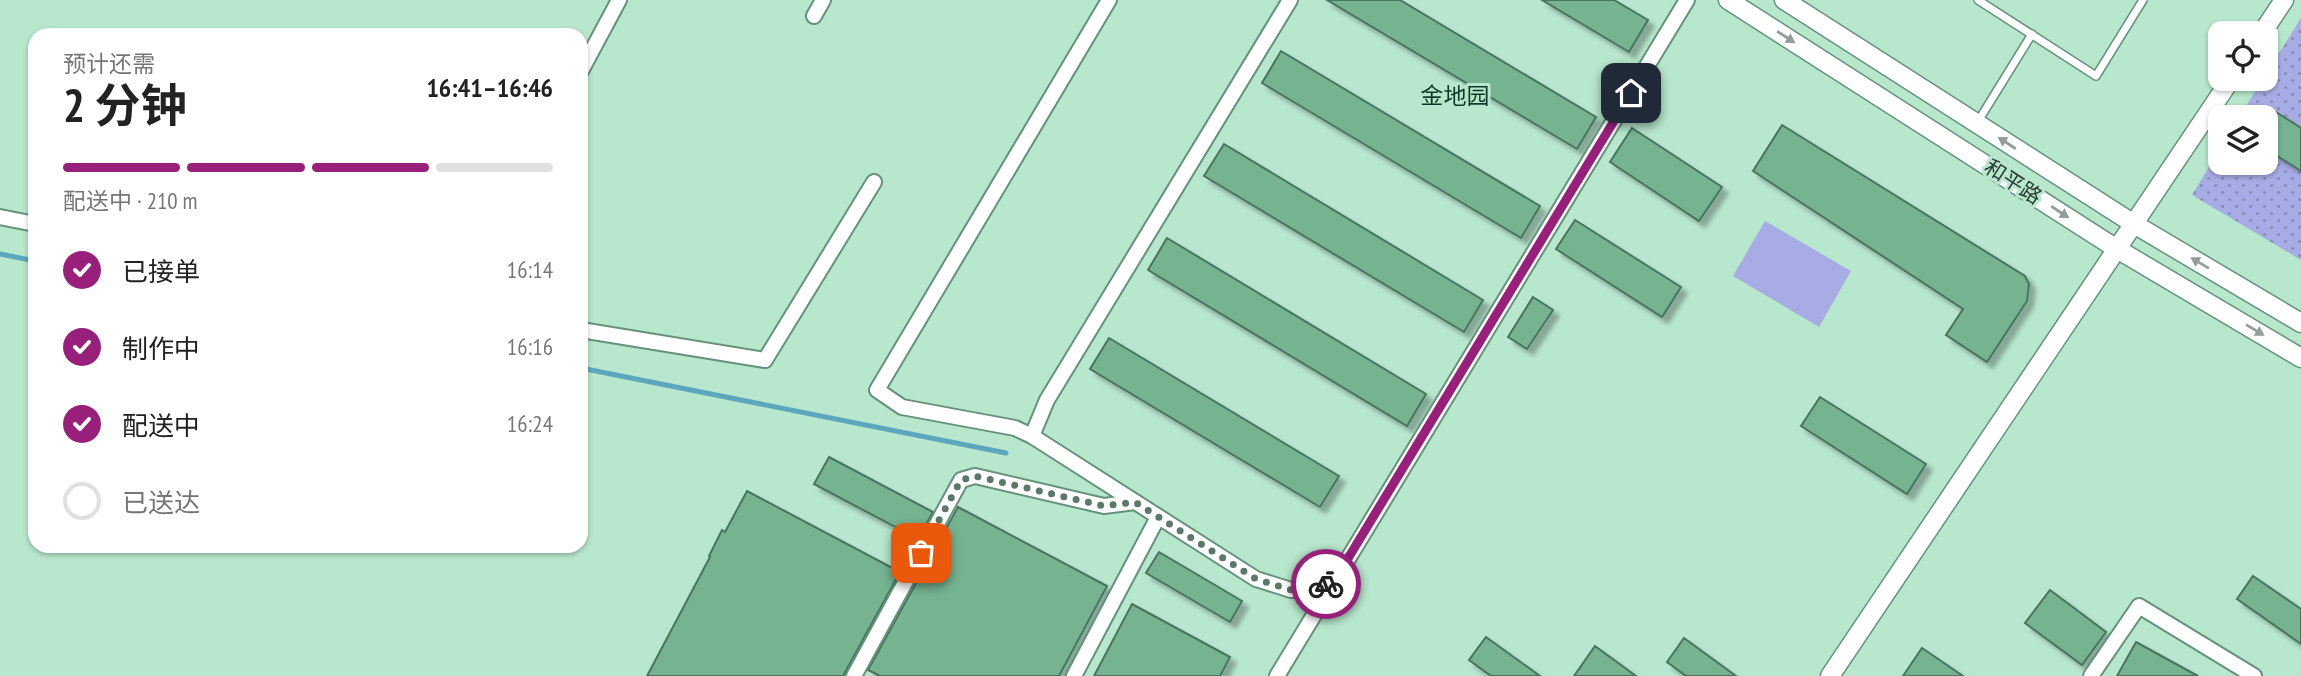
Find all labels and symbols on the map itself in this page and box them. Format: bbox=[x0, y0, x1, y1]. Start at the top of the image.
one-way arrow bbox=[1776, 30, 1795, 43]
pin bbox=[1601, 63, 1661, 123]
district label: 金地园 bbox=[1421, 81, 1490, 110]
one-way arrow bbox=[1997, 136, 2017, 149]
street label: 和平路 bbox=[1980, 153, 2047, 210]
one-way arrow bbox=[2051, 205, 2069, 219]
one-way arrow bbox=[2191, 257, 2210, 269]
one-way arrow bbox=[2245, 324, 2264, 336]
pin bbox=[891, 523, 951, 583]
courier bbox=[1291, 549, 1361, 619]

